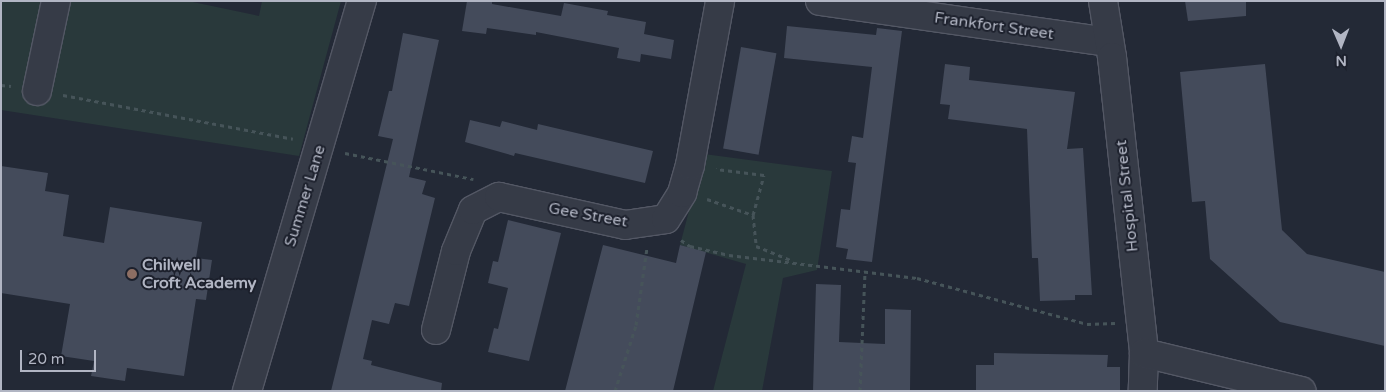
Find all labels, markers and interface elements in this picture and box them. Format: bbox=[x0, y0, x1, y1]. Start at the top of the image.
street label: Frankfort Street bbox=[933, 8, 1055, 44]
north arrow bbox=[1316, 20, 1366, 70]
text: N bbox=[1335, 52, 1347, 69]
street label: Hospital Street bbox=[1112, 139, 1142, 253]
street label: Summer Lane bbox=[280, 143, 330, 249]
street label: Gee Street bbox=[547, 199, 629, 231]
place label: Chilwell Croft Academy bbox=[142, 255, 256, 293]
marker: Chilwell Croft Academy bbox=[126, 268, 138, 280]
scale bar bbox=[22, 340, 99, 372]
text: 20 m bbox=[28, 350, 65, 368]

